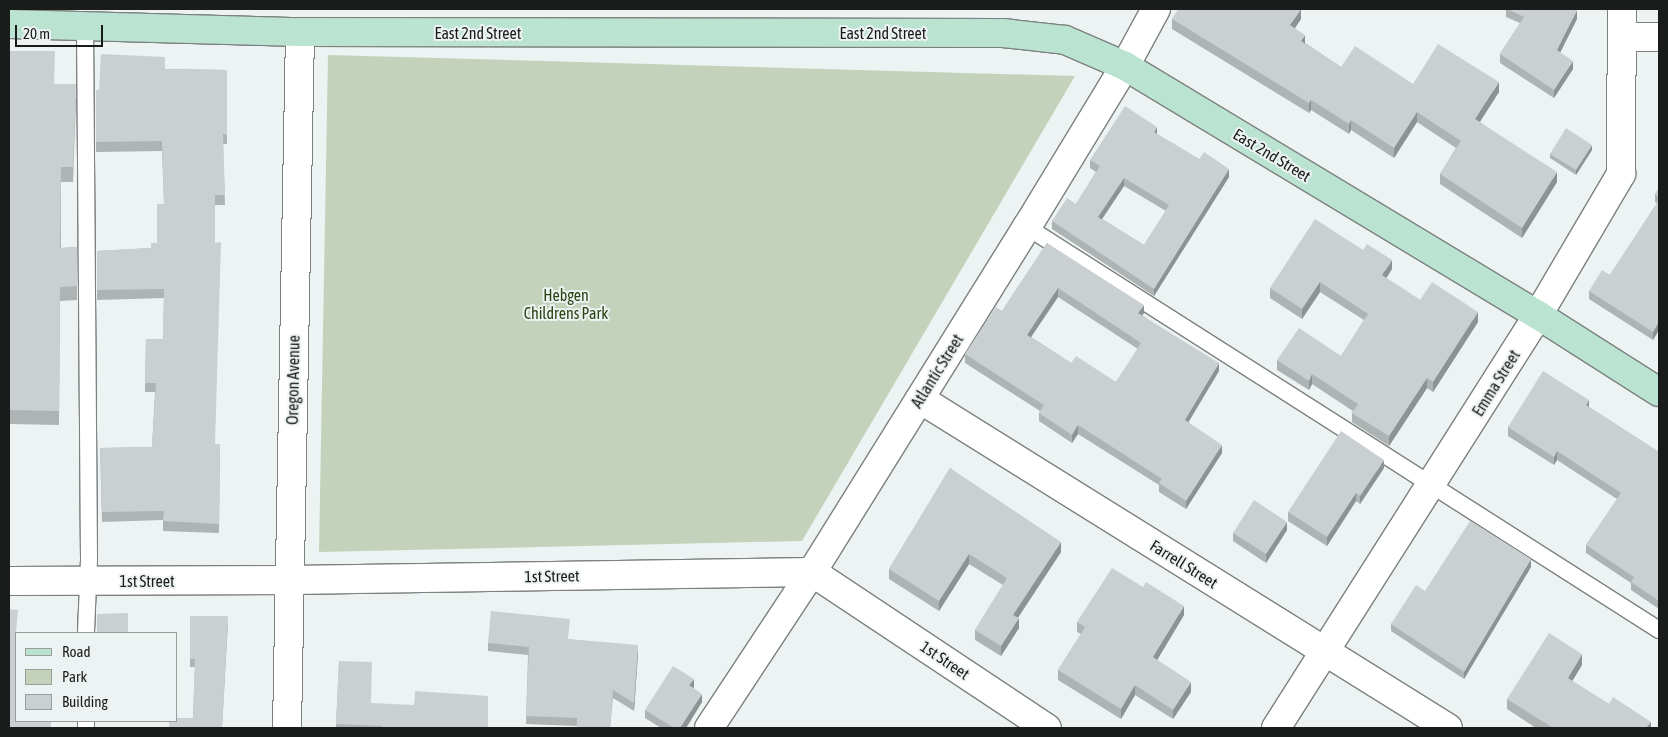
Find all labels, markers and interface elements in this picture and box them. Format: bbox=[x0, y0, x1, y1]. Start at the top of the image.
scale bar bbox=[18, 15, 105, 47]
street label: East 2nd Street bbox=[435, 23, 521, 43]
street label: East 2nd Street bbox=[840, 23, 926, 43]
text: 20 m bbox=[23, 25, 50, 42]
street label: East 2nd Street bbox=[1230, 124, 1314, 186]
park label: Hebgen Childrens Park bbox=[524, 285, 608, 323]
street label: Atlantic Street bbox=[907, 331, 967, 411]
street label: Oregon Avenue bbox=[283, 335, 303, 425]
street label: Emma Street bbox=[1468, 346, 1524, 420]
street label: Farrell Street bbox=[1147, 536, 1221, 592]
street label: 1st Street bbox=[524, 566, 580, 586]
street label: 1st Street bbox=[119, 571, 175, 591]
legend bbox=[15, 632, 178, 722]
street label: 1st Street bbox=[917, 637, 973, 683]
text: Road bbox=[62, 643, 91, 660]
text: Park bbox=[62, 668, 87, 685]
text: Building bbox=[62, 693, 108, 710]

